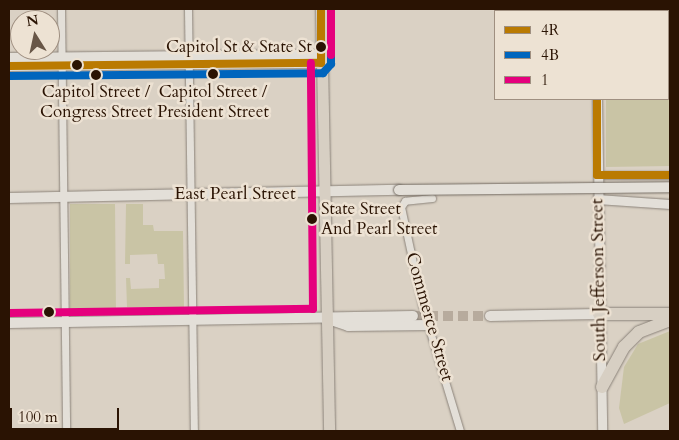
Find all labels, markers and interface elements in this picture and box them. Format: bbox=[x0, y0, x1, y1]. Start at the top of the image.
north arrow bbox=[10, 10, 60, 60]
text: N bbox=[25, 10, 40, 31]
legend bbox=[494, 10, 669, 100]
text: 4R bbox=[541, 20, 559, 40]
place label: Capitol St & State St bbox=[166, 37, 312, 57]
marker: Capitol St & State St bbox=[316, 42, 326, 52]
text: 4B bbox=[541, 45, 559, 65]
unlabelled marker bbox=[72, 60, 82, 70]
marker: Capitol Street / President Street bbox=[208, 69, 218, 79]
marker: Capitol Street / Congress Street bbox=[91, 70, 101, 80]
text: 1 bbox=[541, 70, 549, 90]
place label: Capitol Street / Congress Street bbox=[40, 82, 152, 122]
place label: Capitol Street / President Street bbox=[157, 82, 269, 122]
street label: East Pearl Street bbox=[174, 183, 296, 205]
street label: South Jefferson Street bbox=[587, 198, 611, 362]
place label: State Street And Pearl Street bbox=[321, 199, 437, 239]
marker: State Street And Pearl Street bbox=[307, 214, 317, 224]
street label: Commerce Street bbox=[400, 250, 458, 384]
unlabelled marker bbox=[44, 307, 54, 317]
scale bar bbox=[12, 398, 121, 430]
text: 100 m bbox=[18, 407, 58, 427]

